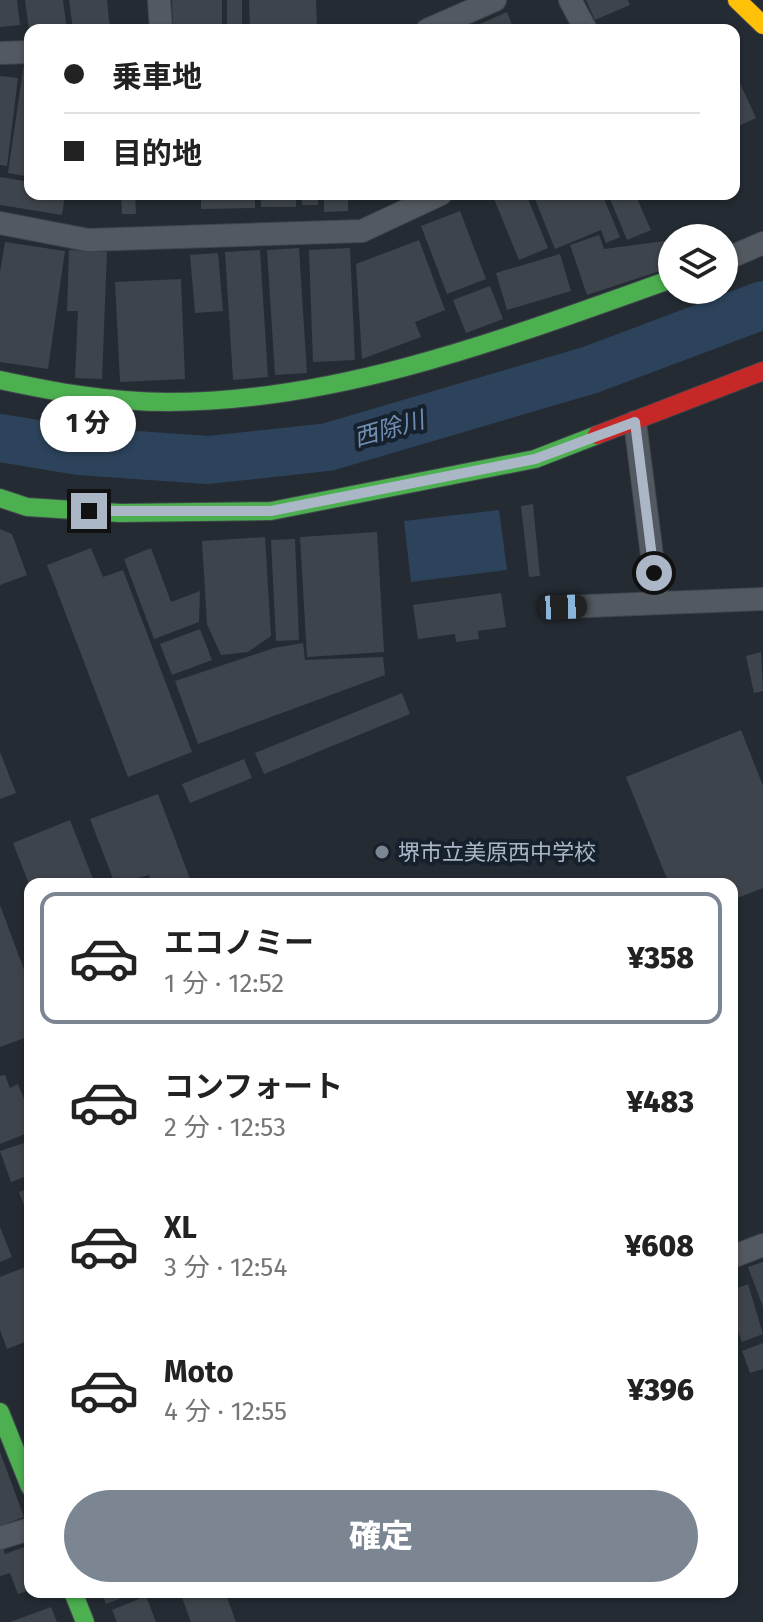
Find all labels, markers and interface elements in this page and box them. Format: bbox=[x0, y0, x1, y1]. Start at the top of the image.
text: 乗車地 bbox=[112, 59, 202, 95]
text: 目的地 bbox=[112, 136, 202, 172]
map controls bbox=[658, 224, 738, 304]
button: layers bbox=[658, 224, 738, 304]
callout: 1 分 bbox=[41, 395, 137, 451]
water label: 西除川 bbox=[351, 405, 430, 452]
text: 1 分 bbox=[66, 408, 110, 439]
route end bbox=[71, 493, 107, 529]
route start bbox=[636, 555, 672, 591]
car bbox=[539, 594, 587, 620]
place label: 堺市立美原西中学校 bbox=[398, 839, 596, 866]
marker: 堺市立美原西中学校 bbox=[373, 843, 391, 861]
icon: car bbox=[68, 922, 140, 994]
text: エコノミー bbox=[164, 925, 314, 961]
text: ¥358 bbox=[627, 940, 694, 976]
text: 1 分 · 12:52 bbox=[164, 968, 284, 999]
icon: car bbox=[68, 1066, 140, 1138]
text: コンフォート bbox=[164, 1069, 343, 1105]
text: ¥483 bbox=[627, 1084, 694, 1120]
text: 2 分 · 12:53 bbox=[164, 1112, 286, 1143]
icon: car bbox=[68, 1210, 140, 1282]
text: XL bbox=[164, 1210, 197, 1246]
text: ¥608 bbox=[625, 1228, 694, 1264]
text: 3 分 · 12:54 bbox=[164, 1252, 287, 1283]
icon: car bbox=[68, 1354, 140, 1426]
text: Moto bbox=[164, 1354, 234, 1390]
text: ¥396 bbox=[627, 1372, 694, 1408]
text: 4 分 · 12:55 bbox=[164, 1396, 287, 1427]
button: 確定 bbox=[64, 1490, 698, 1582]

